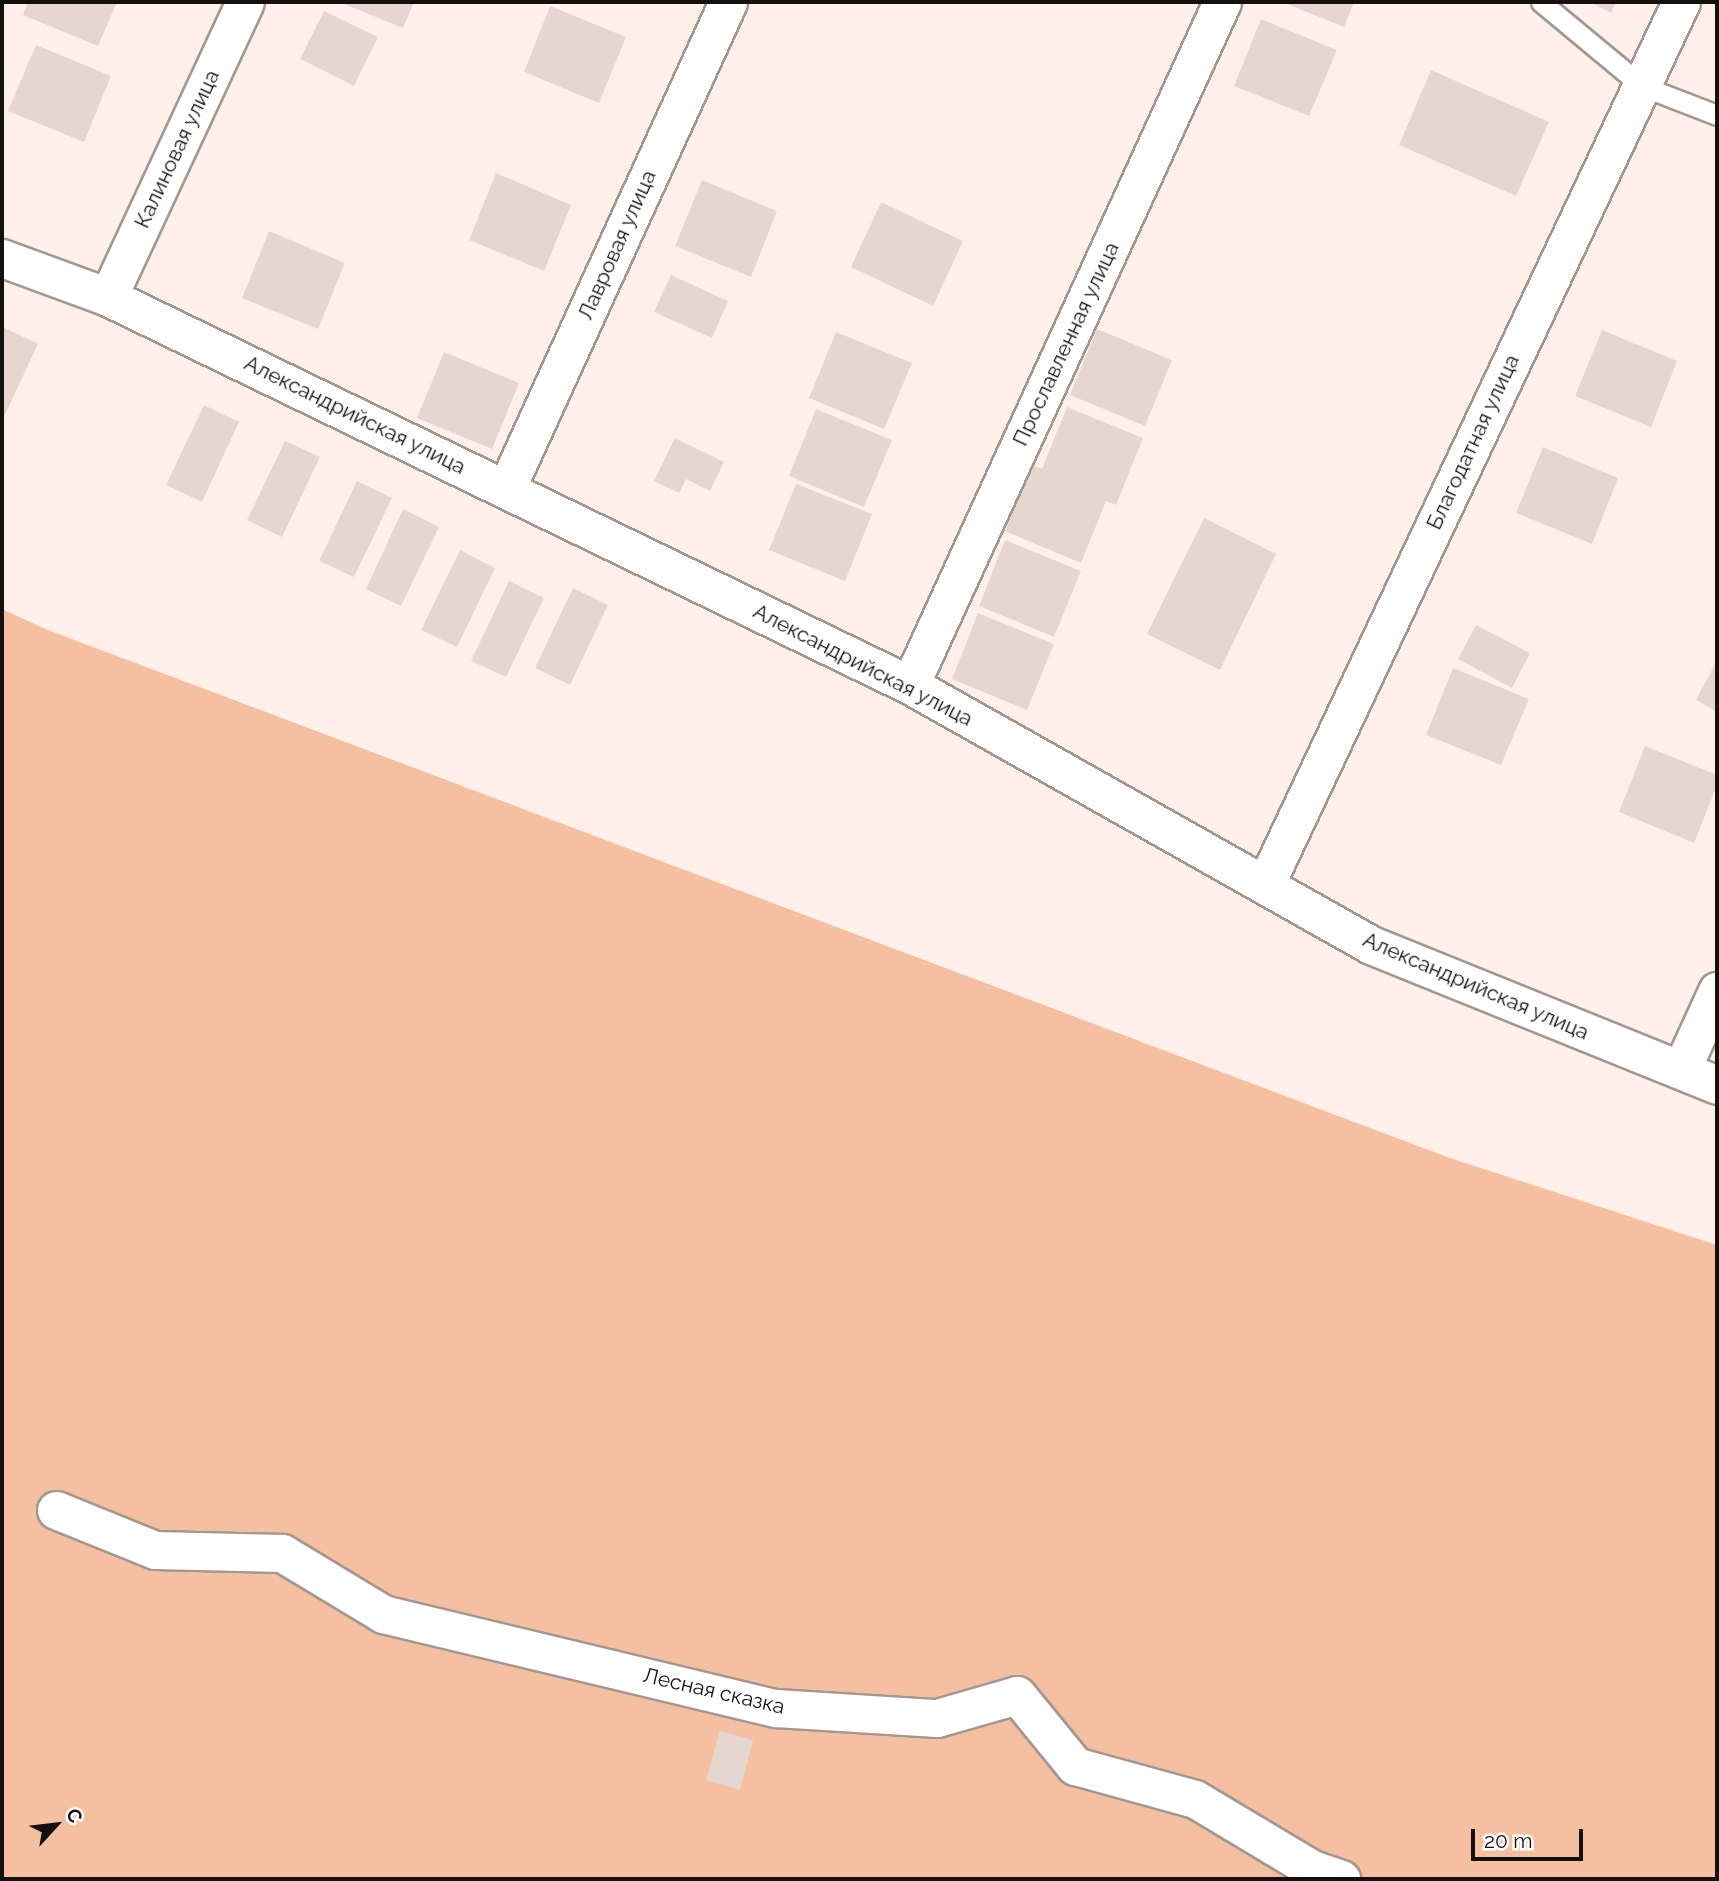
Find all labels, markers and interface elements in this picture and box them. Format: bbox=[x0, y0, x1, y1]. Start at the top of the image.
street label: Калиновая улица bbox=[129, 66, 225, 232]
street label: Лавровая улица bbox=[573, 166, 661, 324]
street label: Прославленная улица bbox=[1008, 238, 1124, 450]
street label: Александрийская улица bbox=[240, 350, 470, 480]
street label: Благодатная улица bbox=[1421, 350, 1525, 534]
street label: Александрийская улица bbox=[749, 598, 977, 732]
street label: Александрийская улица bbox=[1359, 927, 1593, 1045]
street label: Лесная сказка bbox=[641, 1662, 787, 1720]
north arrow bbox=[21, 1790, 91, 1860]
text: С bbox=[62, 1805, 87, 1826]
scale bar bbox=[1474, 1814, 1586, 1858]
text: 20 m bbox=[1484, 1828, 1532, 1853]

